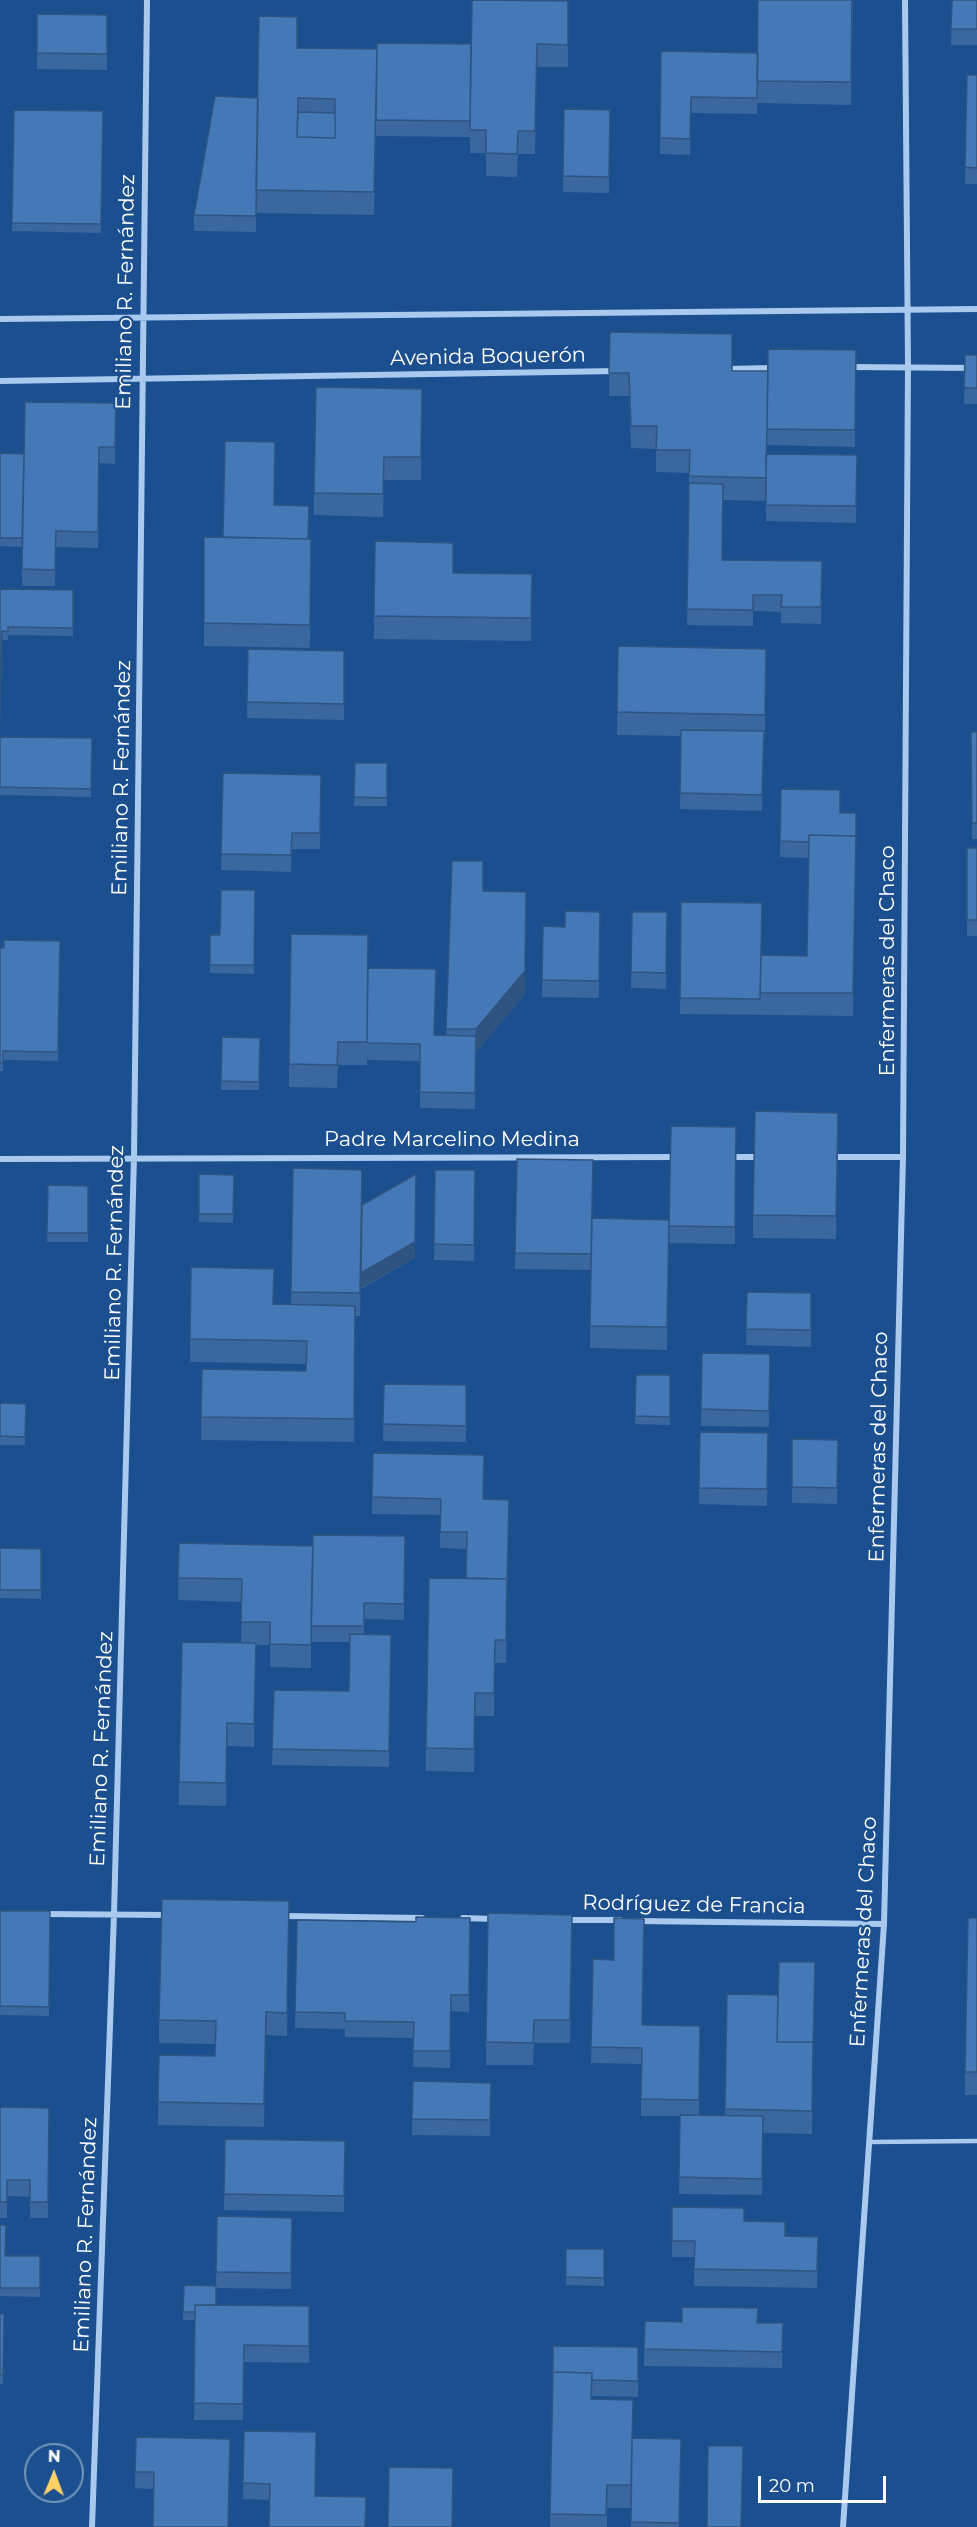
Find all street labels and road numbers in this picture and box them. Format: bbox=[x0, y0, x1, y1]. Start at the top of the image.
street label: Emiliano R. Fernández bbox=[111, 174, 141, 410]
street label: Avenida Boquerón bbox=[390, 343, 586, 371]
street label: Emiliano R. Fernández bbox=[107, 660, 137, 896]
street label: Enfermeras del Chaco bbox=[875, 845, 901, 1077]
street label: Padre Marcelino Medina bbox=[324, 1127, 580, 1153]
street label: Emiliano R. Fernández bbox=[100, 1145, 130, 1381]
street label: Enfermeras del Chaco bbox=[864, 1331, 894, 1563]
street label: Emiliano R. Fernández bbox=[85, 1631, 119, 1867]
street label: Enfermeras del Chaco bbox=[845, 1816, 883, 2048]
street label: Rodríguez de Francia bbox=[582, 1890, 806, 1920]
street label: Emiliano R. Fernández bbox=[69, 2117, 103, 2353]

